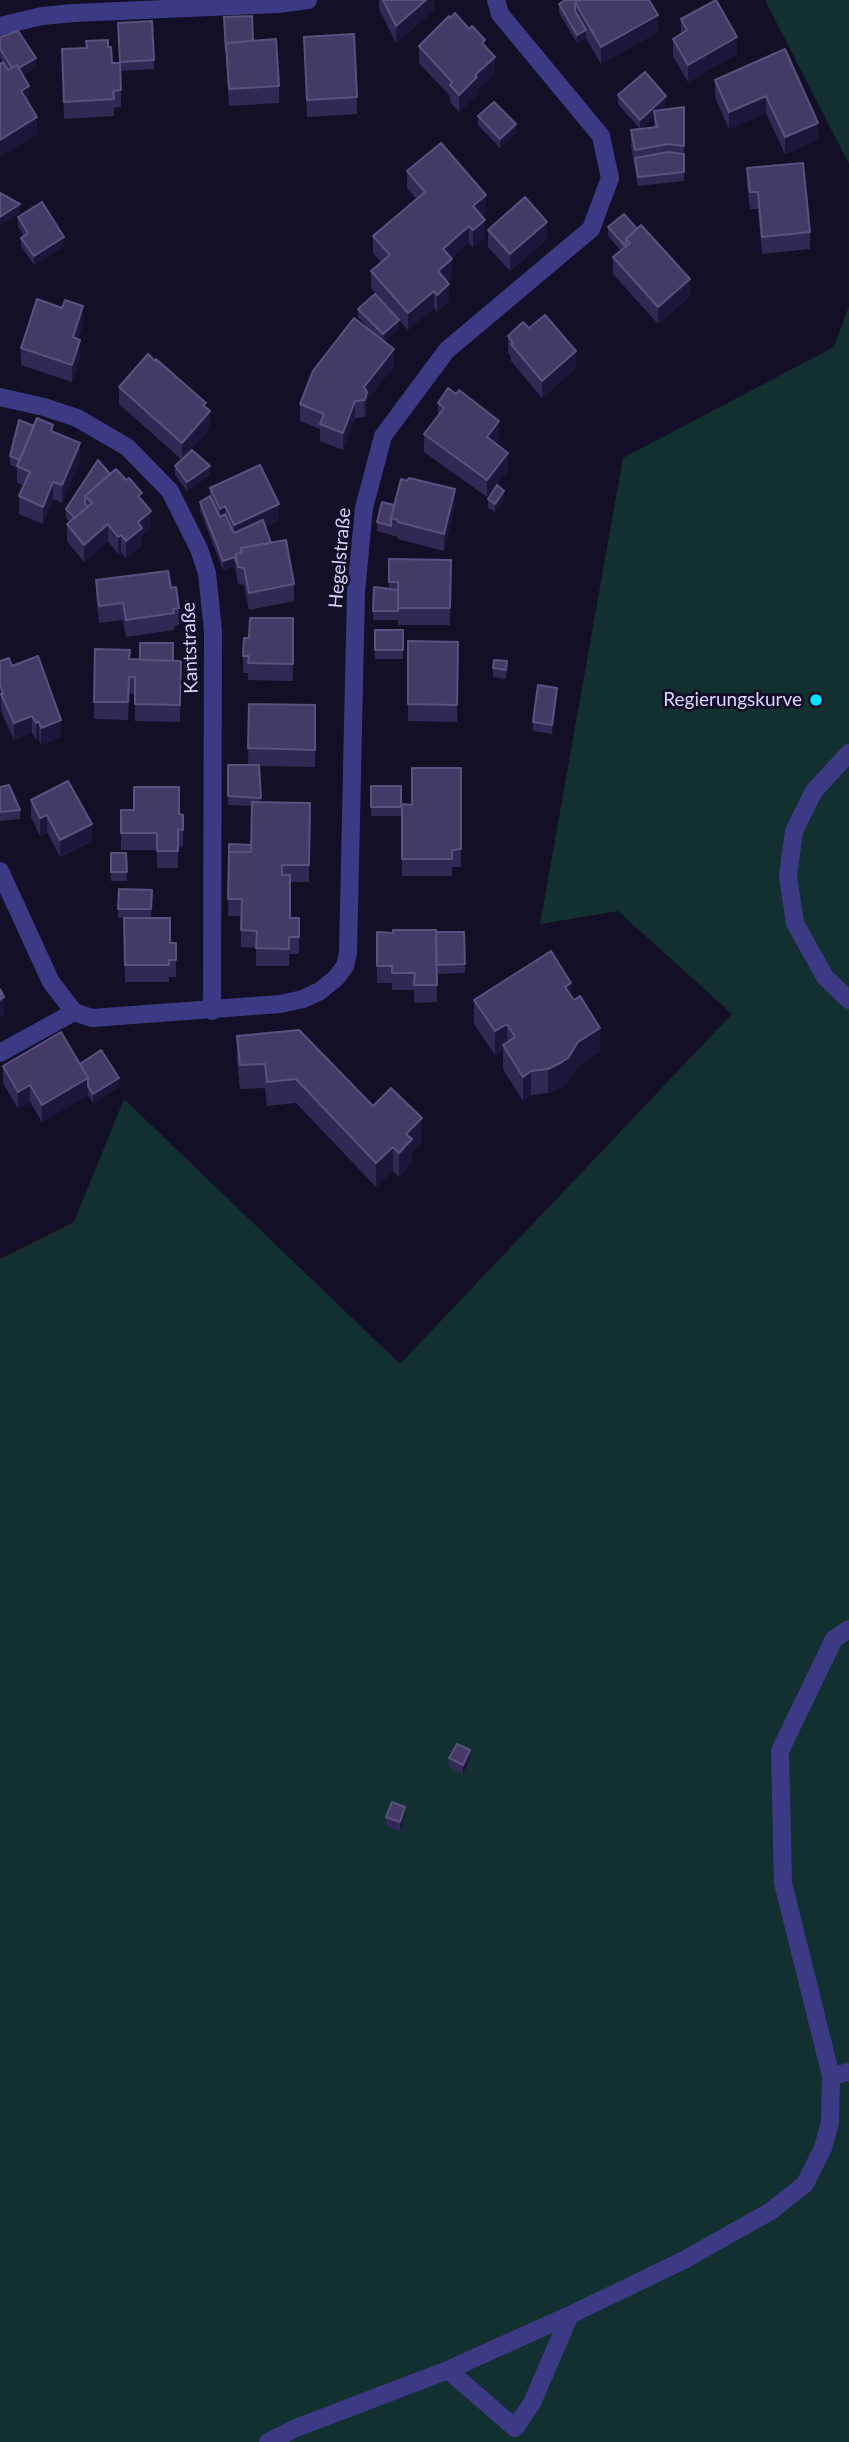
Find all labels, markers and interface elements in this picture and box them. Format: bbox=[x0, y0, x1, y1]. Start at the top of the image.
street label: Hegelstraße bbox=[324, 507, 356, 609]
street label: Kantstraße bbox=[177, 602, 203, 694]
place label: Regierungskurve bbox=[663, 689, 802, 711]
marker: Regierungskurve bbox=[808, 692, 824, 708]

